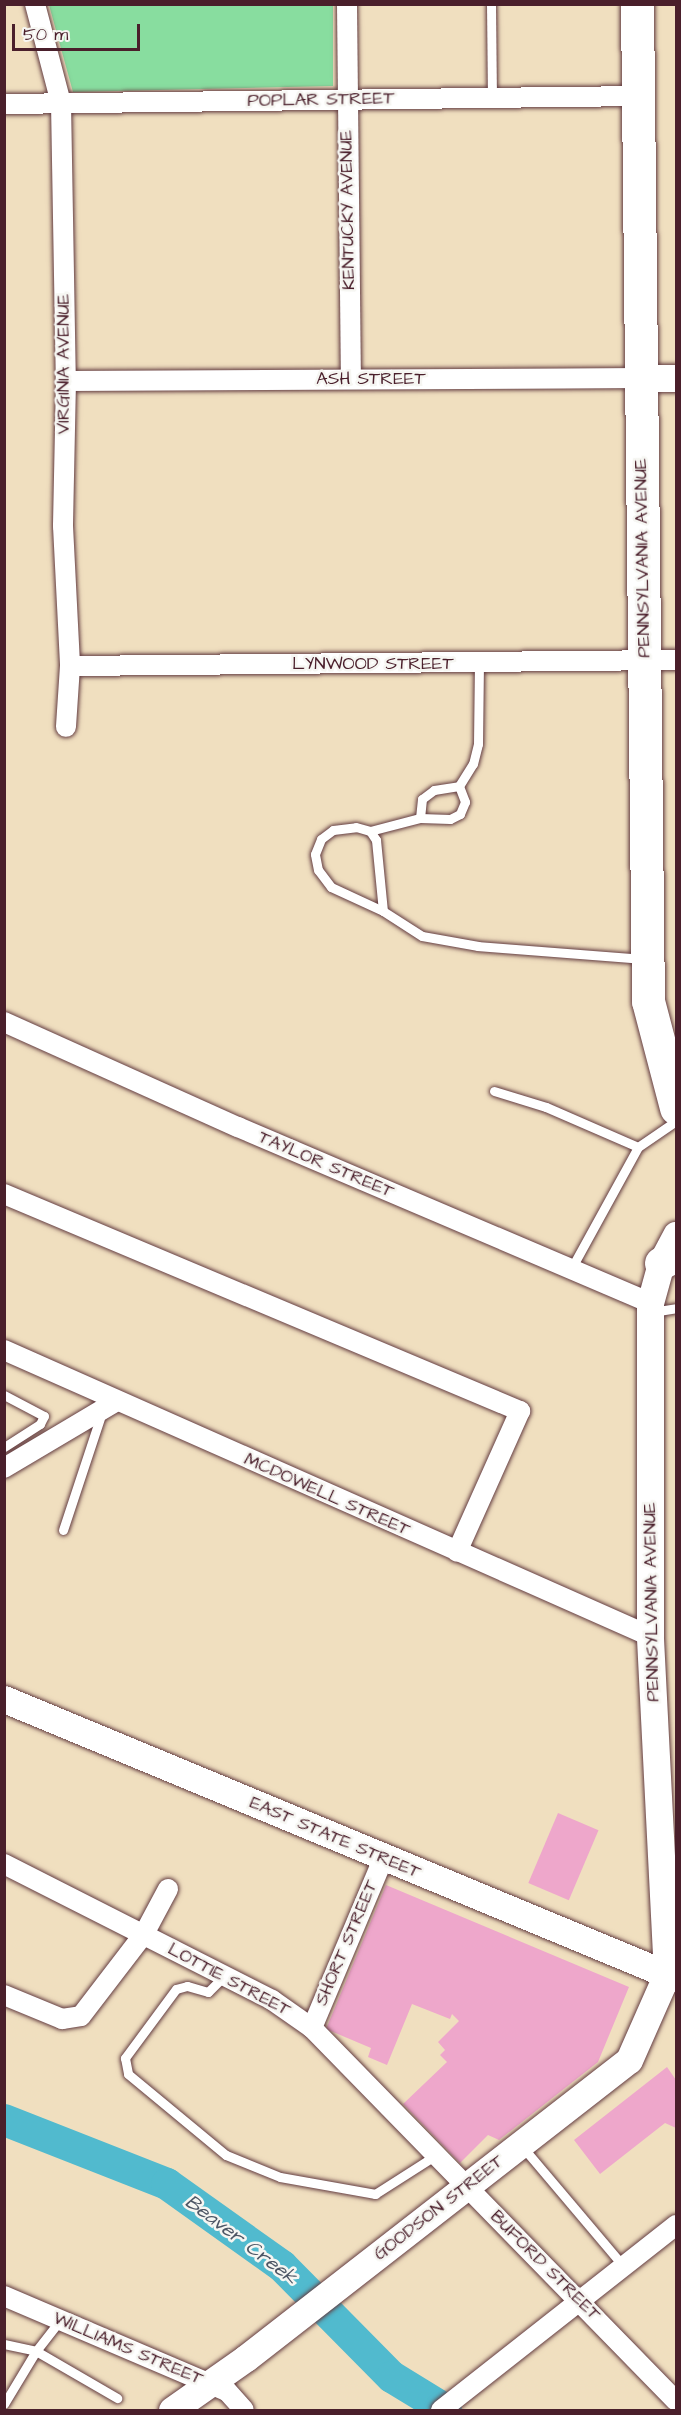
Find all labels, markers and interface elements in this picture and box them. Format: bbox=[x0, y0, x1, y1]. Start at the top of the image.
scale bar bbox=[15, 12, 142, 50]
text: 50 m bbox=[23, 22, 68, 47]
street label: POPLAR STREET bbox=[247, 88, 395, 112]
street label: KENTUCKY AVENUE bbox=[336, 130, 360, 290]
street label: VIRGINIA AVENUE bbox=[53, 294, 75, 434]
street label: ASH STREET bbox=[316, 368, 426, 390]
street label: PENNSYLVANIA AVENUE bbox=[630, 458, 656, 658]
street label: LYNWOOD STREET bbox=[292, 653, 454, 675]
street label: TAYLOR STREET bbox=[255, 1127, 397, 1203]
street label: MCDOWELL STREET bbox=[241, 1449, 413, 1541]
street label: PENNSYLVANIA AVENUE bbox=[639, 1502, 665, 1702]
street label: EAST STATE STREET bbox=[246, 1792, 424, 1884]
street label: SHORT STREET bbox=[311, 1877, 383, 2009]
street label: LOTTIE STREET bbox=[164, 1939, 294, 2021]
street label: GOODSON STREET bbox=[370, 2151, 508, 2265]
water label: Beaver Creek bbox=[180, 2190, 302, 2290]
street label: BUFORD STREET bbox=[485, 2206, 605, 2326]
street label: WILLIAMS STREET bbox=[50, 2308, 206, 2390]

